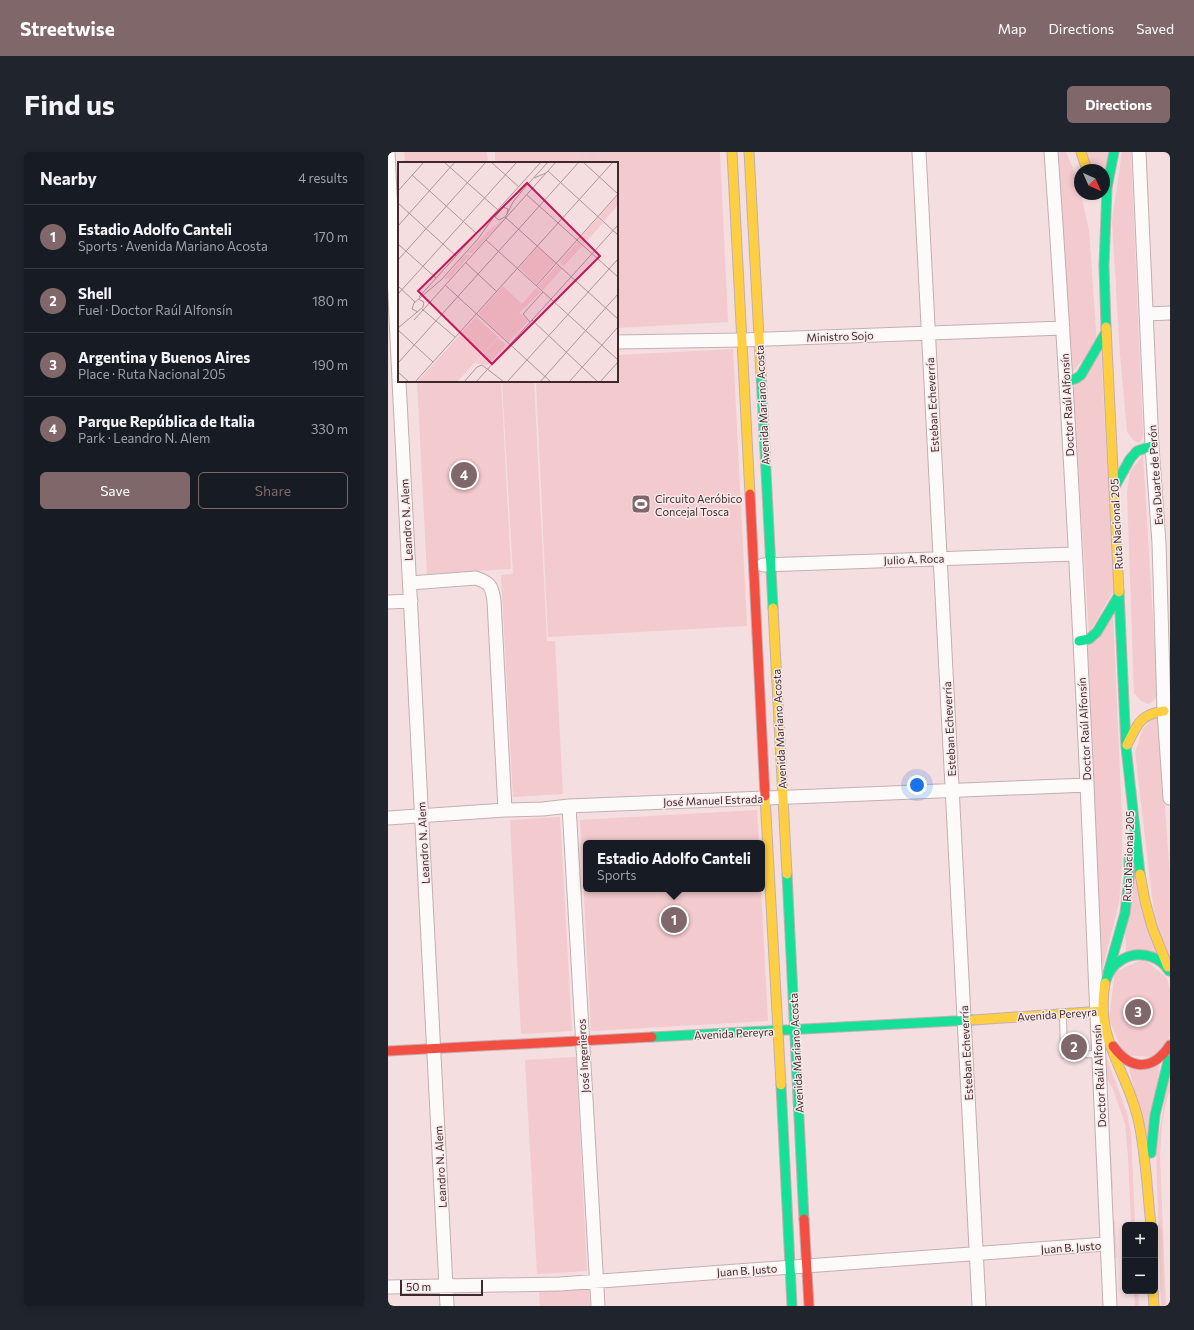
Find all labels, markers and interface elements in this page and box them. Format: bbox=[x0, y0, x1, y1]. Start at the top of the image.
text: Streetwise bbox=[20, 17, 115, 40]
text: Map bbox=[998, 20, 1027, 37]
text: Directions bbox=[1049, 20, 1114, 37]
text: Saved bbox=[1136, 20, 1174, 37]
button: Directions bbox=[1067, 86, 1170, 123]
text: Find us bbox=[24, 87, 115, 121]
inset map bbox=[398, 162, 618, 382]
north arrow bbox=[1074, 164, 1110, 200]
text: Nearby bbox=[40, 168, 97, 189]
text: 4 results bbox=[298, 170, 348, 186]
text: Estadio Adolfo Canteli bbox=[78, 220, 232, 238]
text: 1 bbox=[50, 229, 56, 245]
text: 170 m bbox=[313, 229, 348, 245]
text: Sports · Avenida Mariano Acosta bbox=[78, 238, 268, 254]
text: Shell bbox=[78, 284, 112, 302]
text: 2 bbox=[49, 293, 57, 309]
text: 180 m bbox=[312, 293, 348, 309]
text: Fuel · Doctor Raúl Alfonsín bbox=[78, 302, 233, 318]
street label: Ministro Sojo bbox=[806, 328, 874, 344]
street label: Avenida Mariano Acosta bbox=[752, 345, 772, 465]
text: Argentina y Buenos Aires bbox=[78, 348, 250, 366]
street label: Doctor Raúl Alfonsín bbox=[1058, 353, 1076, 457]
text: 3 bbox=[49, 357, 57, 373]
text: 190 m bbox=[312, 357, 348, 373]
street label: Esteban Echeverría bbox=[923, 357, 941, 453]
text: Place · Ruta Nacional 205 bbox=[78, 366, 225, 382]
text: Parque República de Italia bbox=[78, 412, 255, 430]
text: 4 bbox=[49, 421, 57, 437]
text: 330 m bbox=[311, 421, 348, 437]
street label: Eva Duarte de Perón bbox=[1145, 424, 1165, 526]
text: Park · Leandro N. Alem bbox=[78, 430, 210, 446]
pin: 4 bbox=[451, 460, 477, 490]
button: Save bbox=[40, 472, 190, 509]
button: Share bbox=[198, 472, 348, 509]
street label: Ruta Nacional 205 bbox=[1107, 478, 1125, 570]
street label: Leandro N. Alem bbox=[397, 479, 415, 561]
place label: Circuito Aeróbico Concejal Tosca bbox=[655, 492, 743, 518]
sports icon: Circuito Aeróbico Concejal Tosca bbox=[630, 493, 652, 515]
street label: Julio A. Roca bbox=[883, 551, 945, 568]
street label: Avenida Mariano Acosta bbox=[769, 669, 789, 789]
street label: Doctor Raúl Alfonsín bbox=[1075, 677, 1093, 781]
street label: Esteban Echeverría bbox=[940, 681, 958, 777]
your location bbox=[907, 775, 927, 795]
street label: José Manuel Estrada bbox=[663, 792, 763, 809]
street label: Leandro N. Alem bbox=[414, 802, 432, 884]
street label: Ruta Nacional 205 bbox=[1120, 810, 1136, 902]
popup bbox=[583, 840, 765, 892]
text: Estadio Adolfo Canteli bbox=[597, 849, 751, 867]
text: Sports bbox=[597, 867, 637, 883]
pin: 1 bbox=[661, 905, 687, 935]
street label: Avenida Mariano Acosta bbox=[786, 993, 806, 1113]
pin: 3 bbox=[1125, 997, 1151, 1027]
street label: Esteban Echeverría bbox=[957, 1005, 975, 1101]
street label: Avenida Pereyra bbox=[1017, 1005, 1097, 1023]
street label: José Ingenieros bbox=[575, 1019, 592, 1093]
street label: Avenida Pereyra bbox=[694, 1024, 774, 1042]
street label: Doctor Raúl Alfonsín bbox=[1090, 1024, 1108, 1128]
pin: 2 bbox=[1061, 1032, 1087, 1062]
street label: Leandro N. Alem bbox=[431, 1126, 449, 1208]
map controls bbox=[1122, 1222, 1158, 1294]
button: + bbox=[1122, 1222, 1158, 1258]
street label: Juan B. Justo bbox=[1040, 1238, 1102, 1257]
button: − bbox=[1122, 1258, 1158, 1294]
street label: Juan B. Justo bbox=[716, 1261, 778, 1280]
scale bar bbox=[400, 1278, 483, 1297]
text: 50 m bbox=[406, 1280, 431, 1293]

